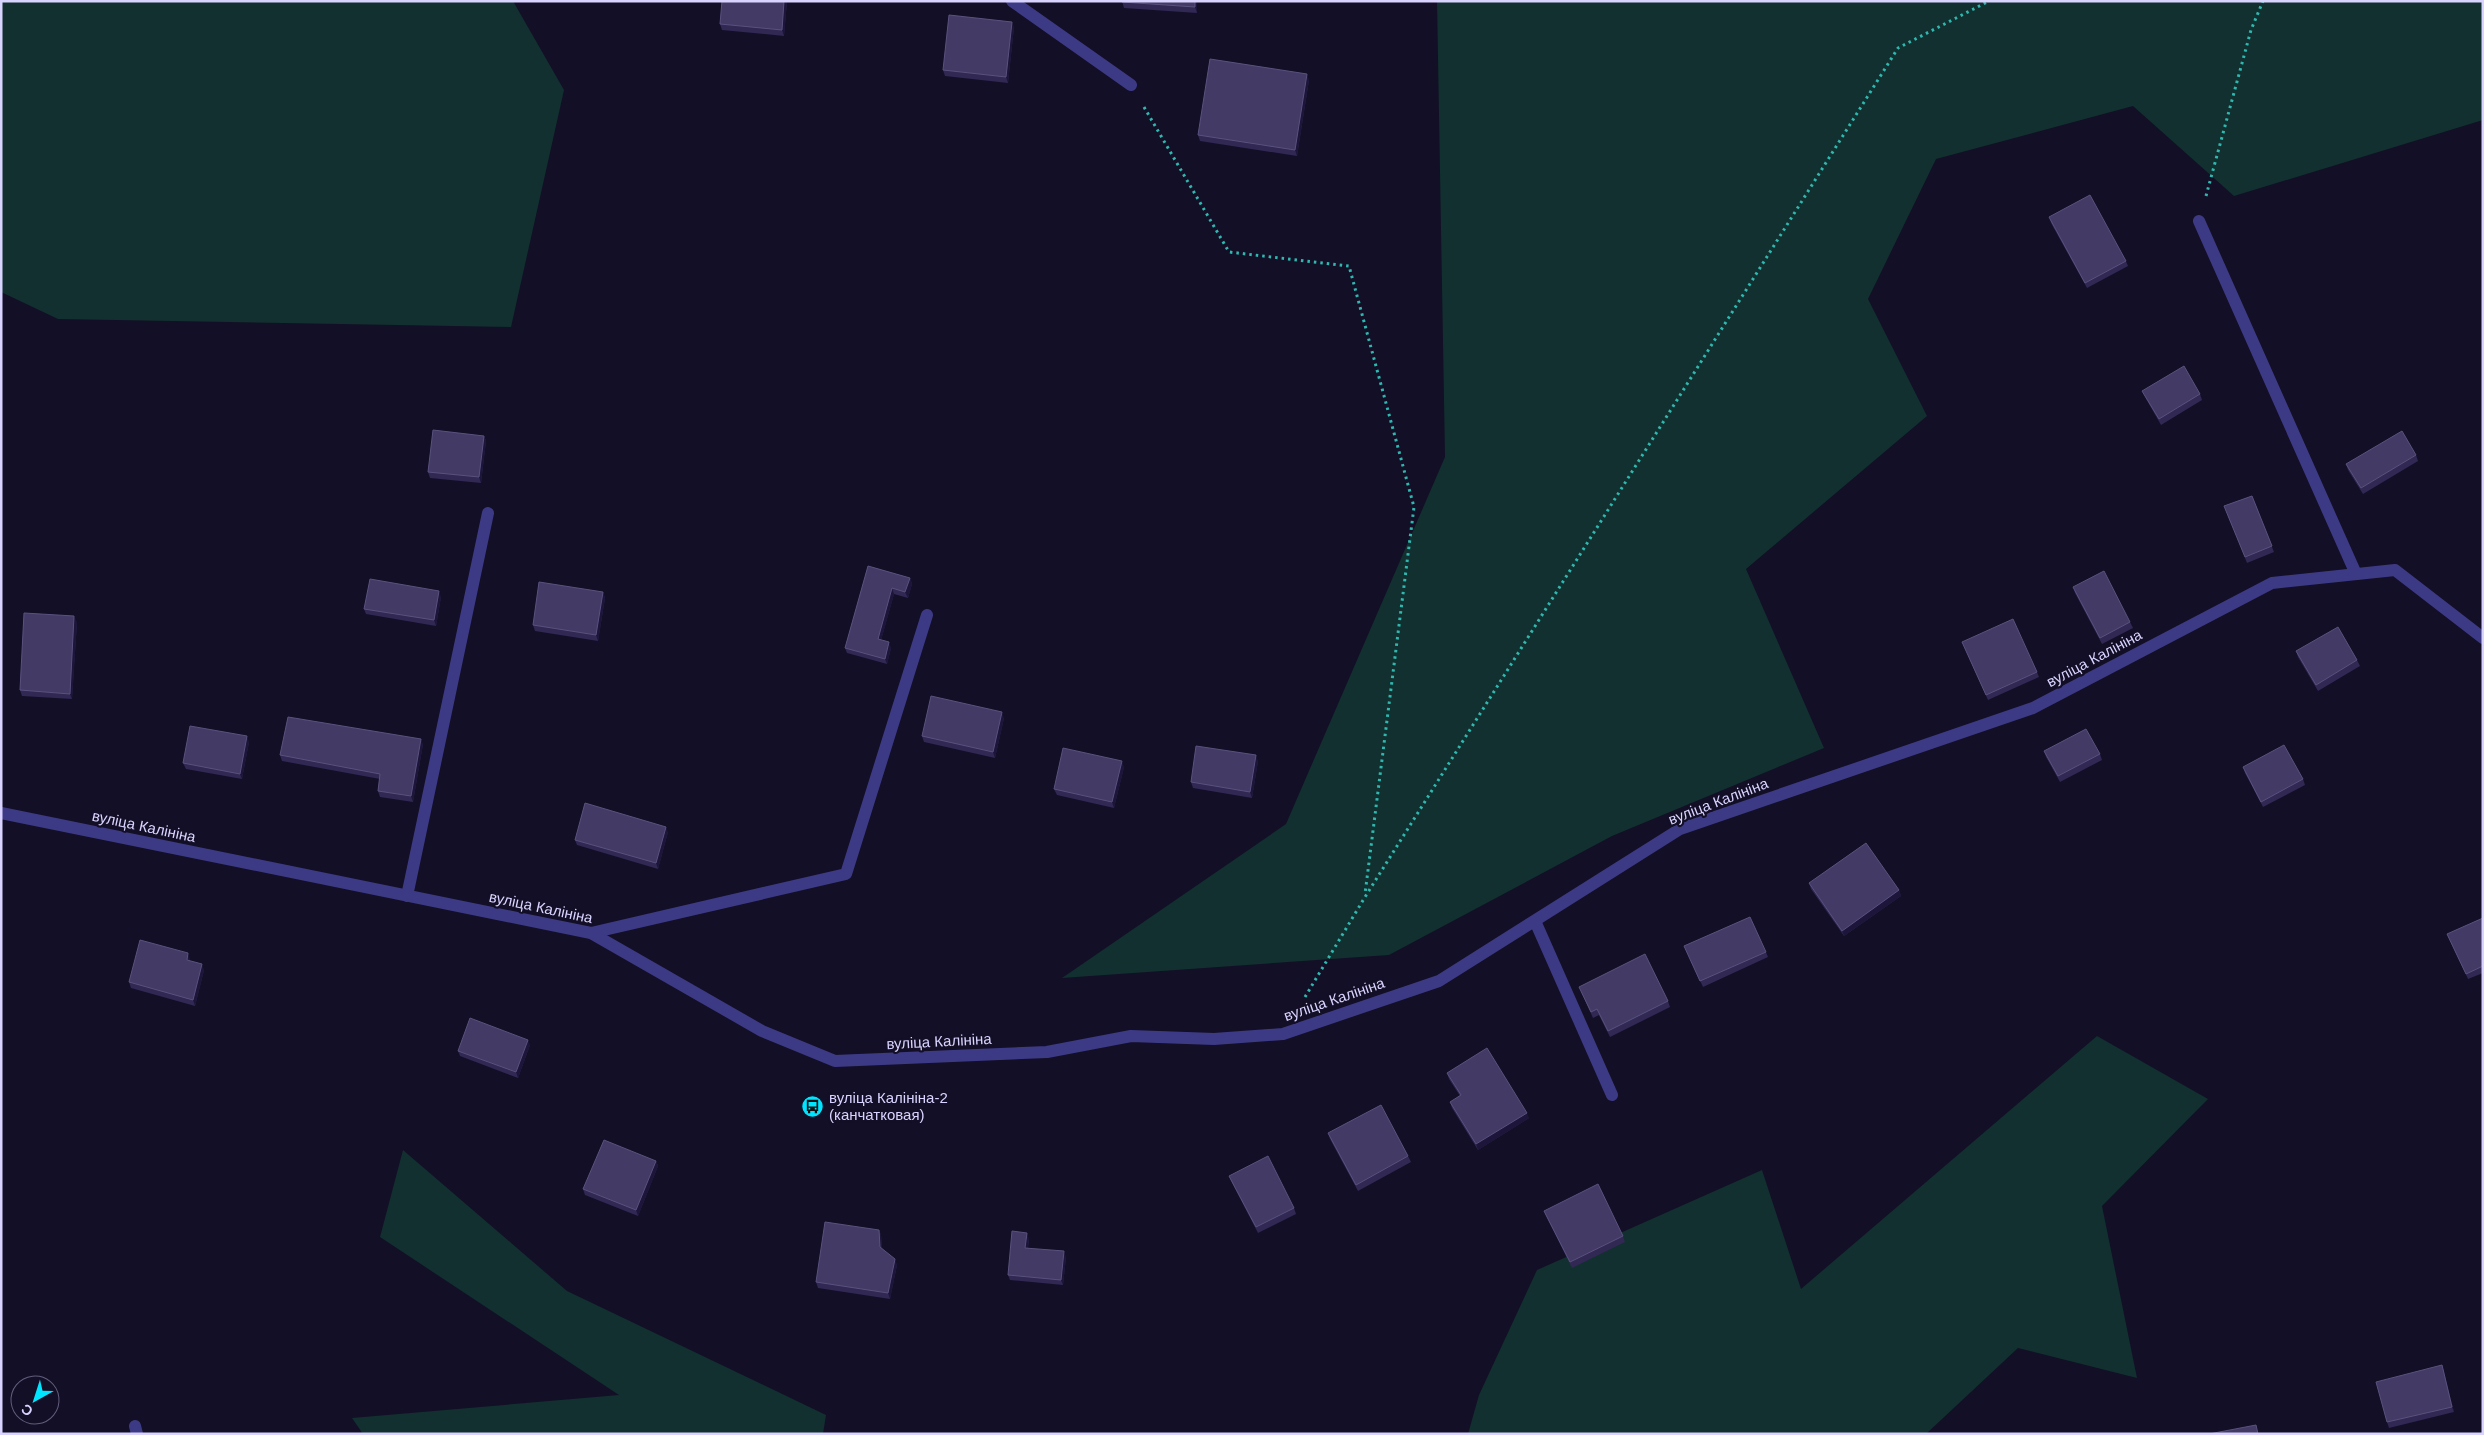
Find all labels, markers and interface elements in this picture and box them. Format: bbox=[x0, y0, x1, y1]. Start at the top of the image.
street label: вуліца Калініна bbox=[2043, 625, 2145, 690]
street label: вуліца Калініна bbox=[1666, 774, 1771, 828]
street label: вуліца Калініна bbox=[91, 807, 198, 845]
street label: вуліца Калініна bbox=[488, 888, 595, 926]
street label: вуліца Калініна bbox=[1281, 974, 1387, 1024]
street label: вуліца Калініна bbox=[886, 1030, 993, 1052]
place label: вуліца Калініна-2 (канчатковая) bbox=[829, 1089, 948, 1123]
bus stop icon: вуліца Калініна-2 (канчатковая) bbox=[801, 1094, 825, 1118]
north arrow bbox=[10, 1375, 60, 1425]
text: С bbox=[18, 1401, 36, 1420]

